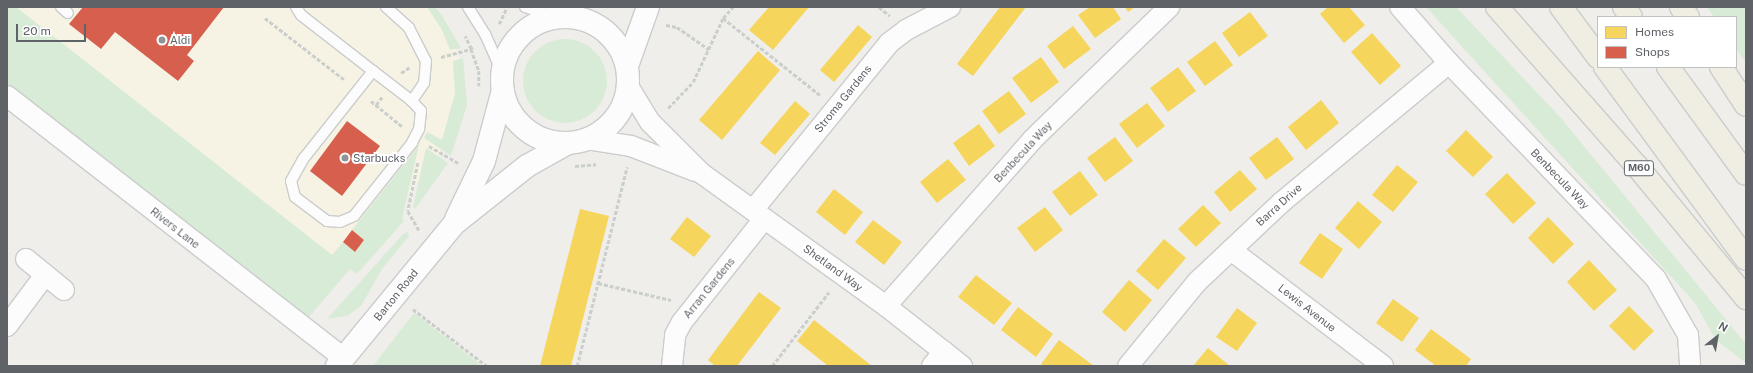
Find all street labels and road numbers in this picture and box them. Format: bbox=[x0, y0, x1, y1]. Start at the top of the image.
street label: Stroma Gardens bbox=[812, 63, 874, 135]
street label: Benbecula Way bbox=[991, 119, 1055, 185]
street label: Benbecula Way bbox=[1528, 146, 1592, 212]
road number: M60 bbox=[1623, 160, 1655, 176]
street label: Barra Drive bbox=[1253, 181, 1305, 229]
street label: Rivers Lane bbox=[148, 205, 202, 251]
street label: Shetland Way bbox=[801, 242, 865, 294]
street label: Arran Gardens bbox=[680, 255, 738, 321]
street label: Barton Road bbox=[371, 266, 421, 324]
street label: Lewis Avenue bbox=[1276, 281, 1338, 335]

